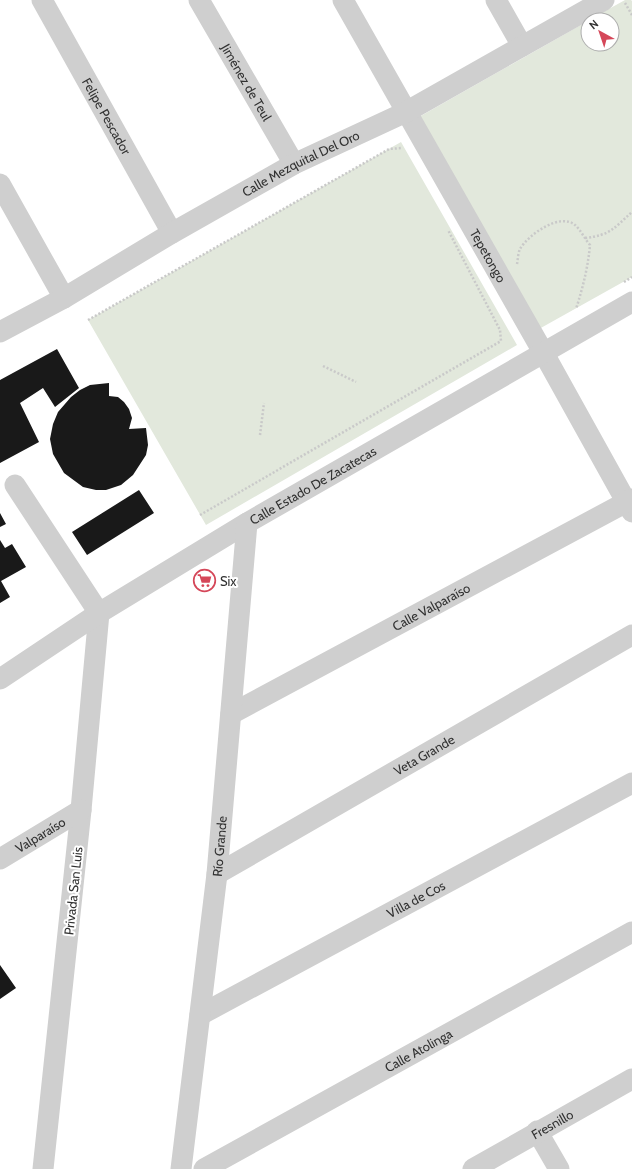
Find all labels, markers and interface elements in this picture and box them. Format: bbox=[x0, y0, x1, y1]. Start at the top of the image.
north arrow bbox=[580, 12, 620, 52]
text: N bbox=[586, 16, 601, 32]
street label: Jiménez de Teul bbox=[218, 40, 275, 124]
street label: Felipe Pescador bbox=[79, 75, 135, 158]
street label: Calle Mezquital Del Oro bbox=[239, 127, 362, 200]
street label: Tepetongo bbox=[467, 226, 510, 285]
street label: Calle Estado De Zacatecas bbox=[247, 442, 379, 528]
supermarket icon: Six bbox=[191, 568, 217, 594]
place label: Six bbox=[220, 573, 237, 589]
street label: Calle Valparaíso bbox=[389, 579, 473, 634]
street label: Veta Grande bbox=[391, 731, 458, 779]
street label: Valparaíso bbox=[12, 813, 68, 856]
street label: Río Grande bbox=[209, 815, 230, 877]
street label: Privada San Luis bbox=[60, 846, 86, 936]
street label: Villa de Cos bbox=[384, 877, 448, 921]
street label: Calle Atolinga bbox=[382, 1025, 456, 1075]
street label: Fresnillo bbox=[528, 1106, 576, 1142]

